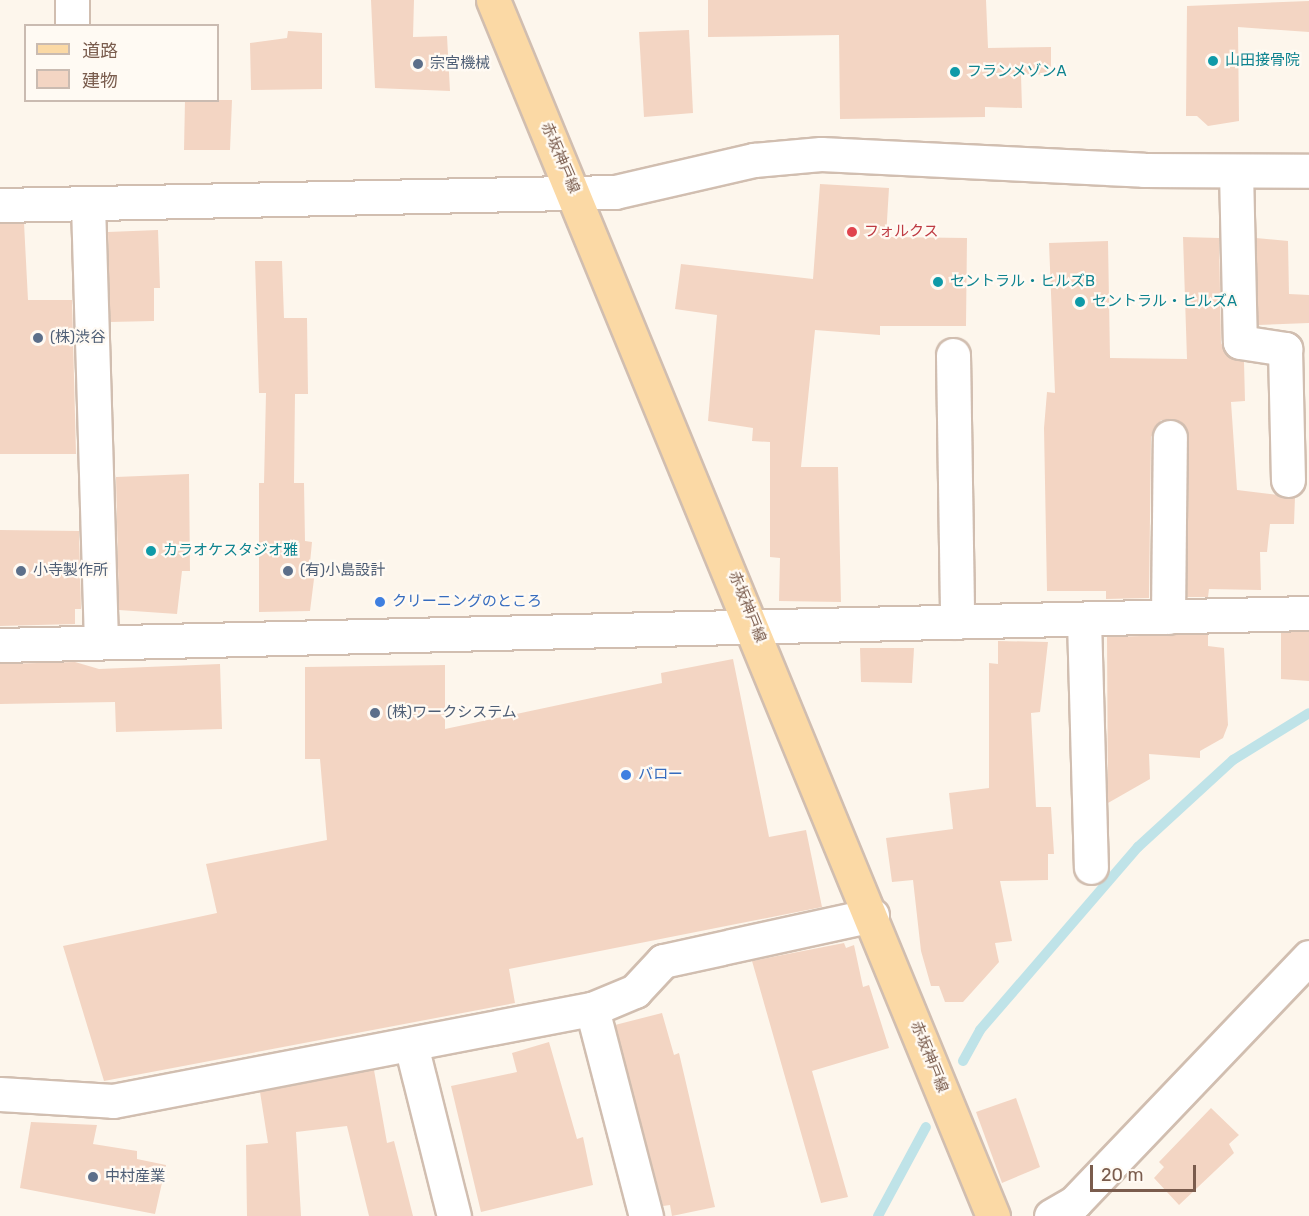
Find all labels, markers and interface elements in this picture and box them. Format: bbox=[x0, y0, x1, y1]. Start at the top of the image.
legend bbox=[24, 24, 219, 102]
text: 道路 bbox=[82, 40, 118, 62]
place label: 山田接骨院 bbox=[1225, 52, 1300, 70]
marker: 山田接骨院 bbox=[1206, 54, 1220, 68]
place label: 宗宮機械 bbox=[430, 55, 490, 73]
marker: 宗宮機械 bbox=[411, 57, 425, 71]
place label: フランメゾンA bbox=[967, 63, 1067, 81]
marker: フランメゾンA bbox=[948, 65, 962, 79]
text: 建物 bbox=[82, 70, 118, 92]
street label: 赤坂神戸線 bbox=[537, 120, 583, 196]
place label: フォルクス bbox=[864, 223, 939, 241]
marker: フォルクス bbox=[845, 225, 859, 239]
place label: セントラル・ヒルズB bbox=[950, 273, 1095, 291]
marker: セントラル・ヒルズB bbox=[931, 275, 945, 289]
place label: セントラル・ヒルズA bbox=[1092, 293, 1237, 311]
marker: セントラル・ヒルズA bbox=[1073, 295, 1087, 309]
place label: (株)渋谷 bbox=[50, 329, 105, 347]
marker: (株)渋谷 bbox=[31, 331, 45, 345]
place label: カラオケスタジオ雅 bbox=[163, 542, 298, 560]
marker: カラオケスタジオ雅 bbox=[144, 544, 158, 558]
place label: 小寺製作所 bbox=[33, 562, 108, 580]
place label: (有)小島設計 bbox=[300, 562, 385, 580]
marker: 小寺製作所 bbox=[14, 564, 28, 578]
marker: (有)小島設計 bbox=[281, 564, 295, 578]
street label: 赤坂神戸線 bbox=[725, 569, 769, 645]
place label: クリーニングのところ bbox=[392, 593, 542, 611]
marker: クリーニングのところ bbox=[373, 595, 387, 609]
place label: (株)ワークシステム bbox=[387, 704, 517, 722]
marker: (株)ワークシステム bbox=[368, 706, 382, 720]
place label: バロー bbox=[638, 766, 683, 784]
marker: バロー bbox=[619, 768, 633, 782]
street label: 赤坂神戸線 bbox=[907, 1019, 951, 1095]
scale bar bbox=[1093, 1153, 1200, 1191]
text: 20 m bbox=[1101, 1164, 1143, 1186]
place label: 中村産業 bbox=[105, 1168, 165, 1186]
marker: 中村産業 bbox=[86, 1170, 100, 1184]

